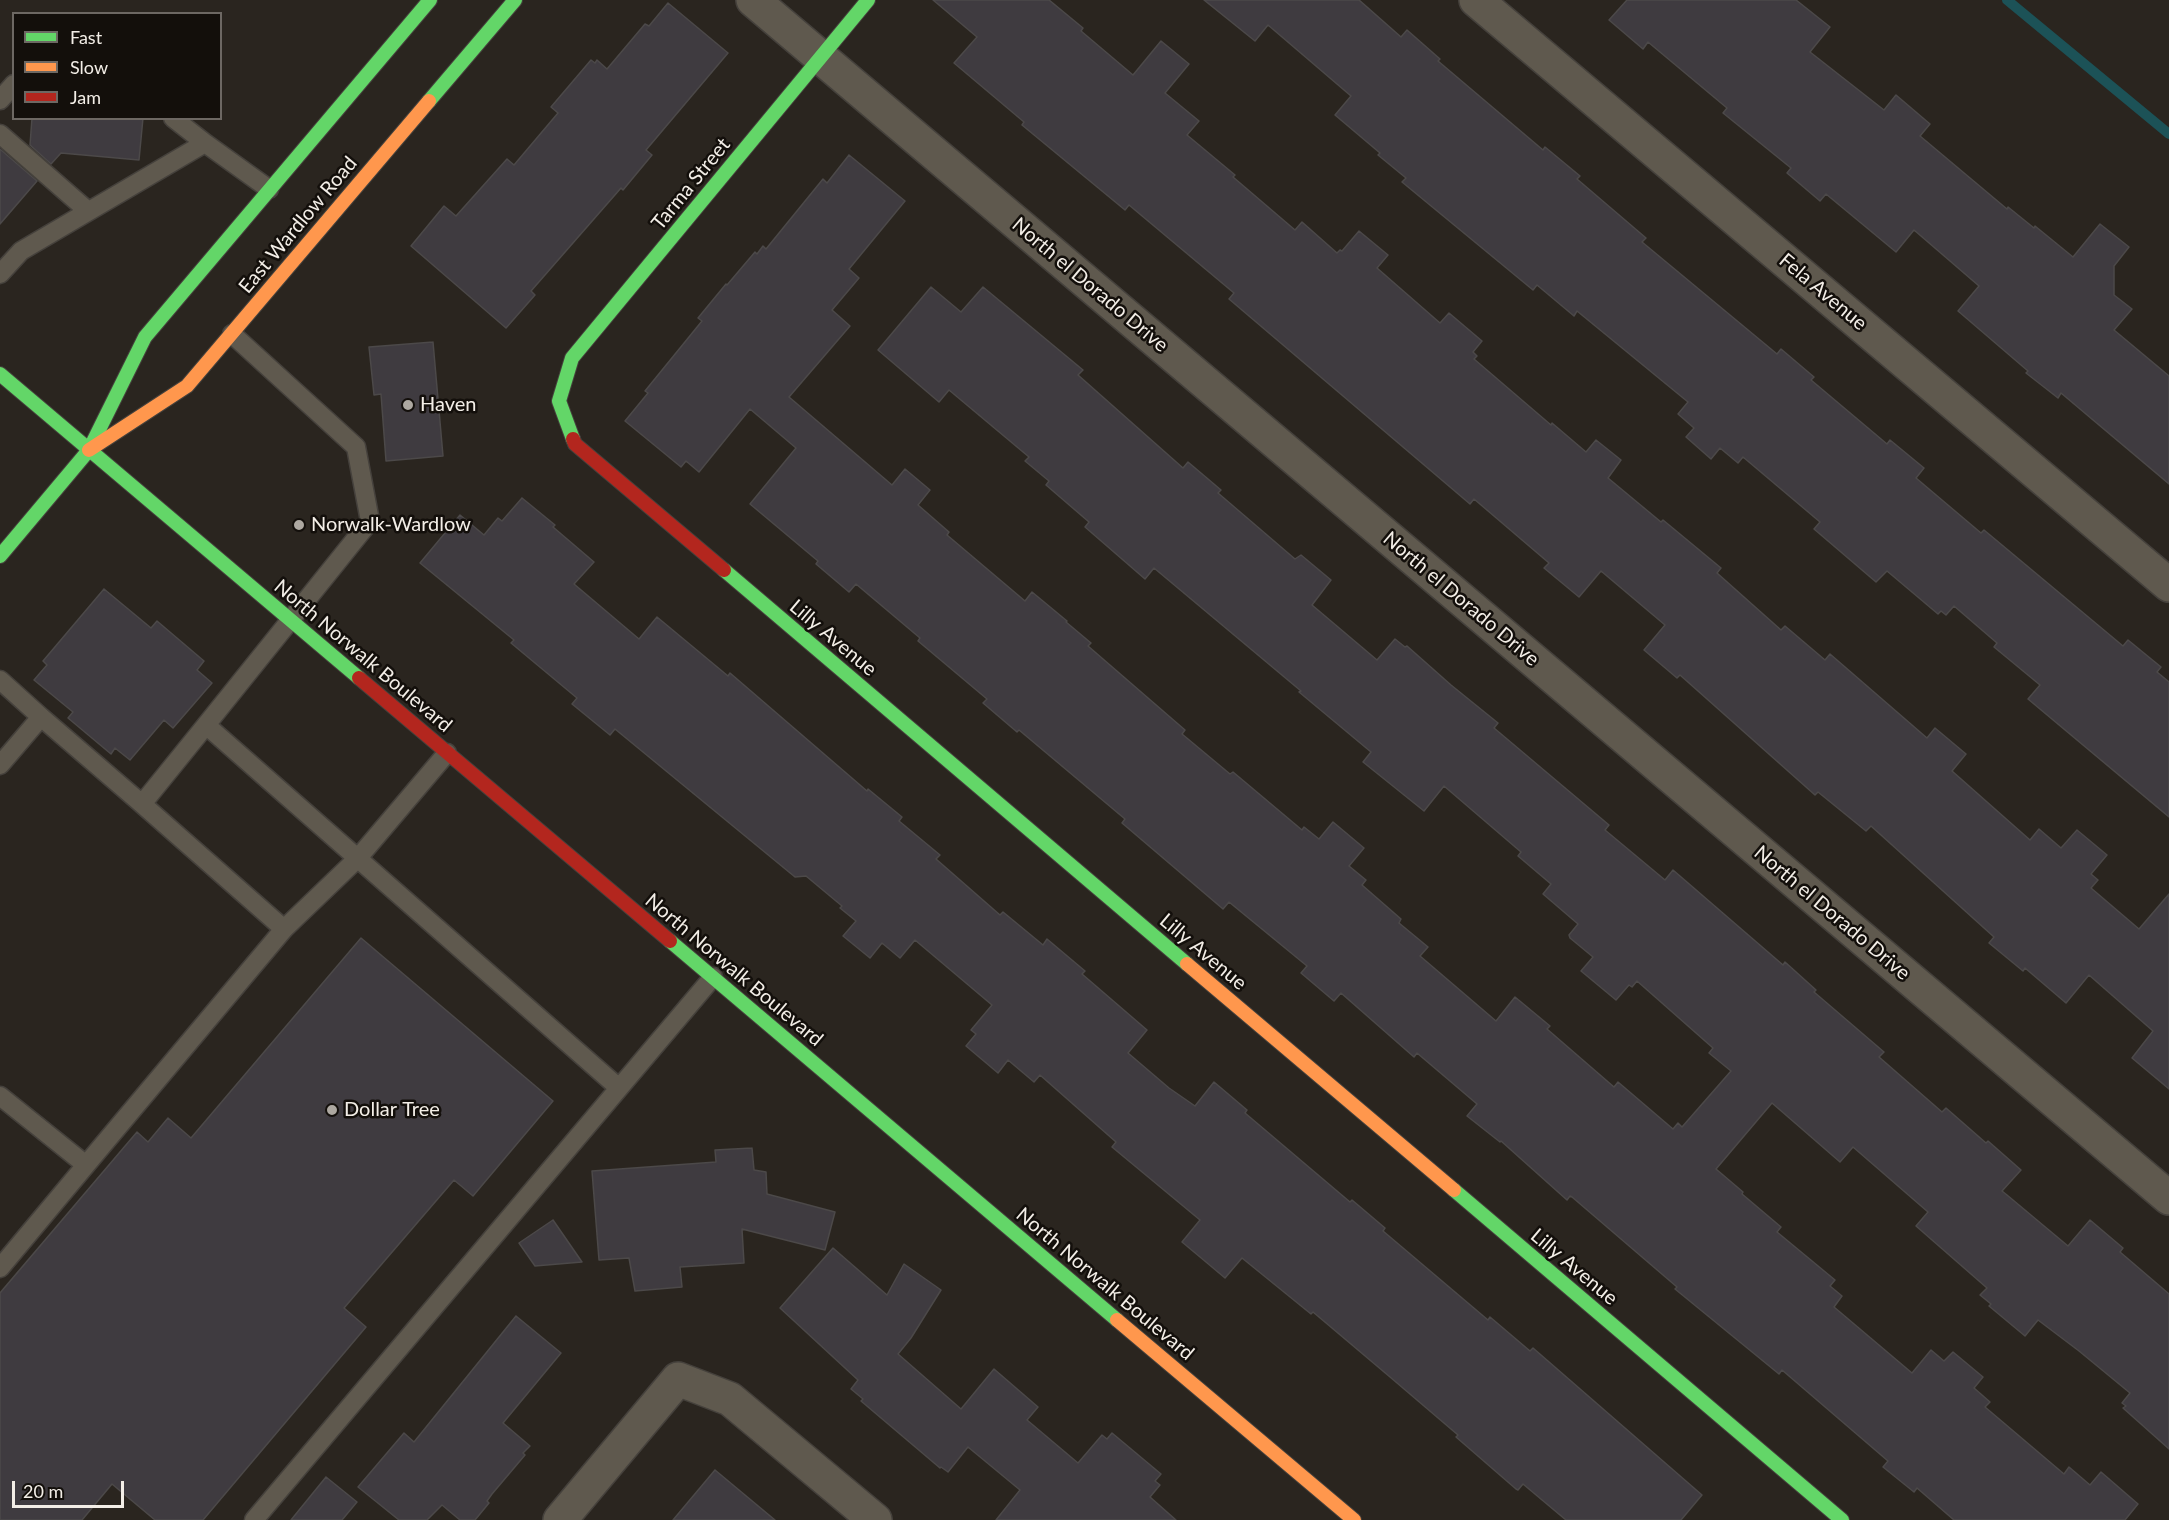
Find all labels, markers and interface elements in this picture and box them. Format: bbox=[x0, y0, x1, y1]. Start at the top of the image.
legend bbox=[12, 12, 222, 120]
text: Fast bbox=[70, 26, 102, 48]
text: Slow bbox=[70, 56, 108, 78]
text: Jam bbox=[70, 86, 101, 108]
street label: Tarma Street bbox=[647, 133, 735, 235]
street label: East Wardlow Road bbox=[234, 152, 362, 298]
street label: North el Dorado Drive bbox=[1007, 213, 1173, 357]
street label: Fela Avenue bbox=[1774, 248, 1872, 336]
place label: Haven bbox=[420, 393, 476, 417]
marker: Haven bbox=[401, 398, 415, 412]
place label: Norwalk-Wardlow bbox=[311, 513, 471, 537]
marker: Norwalk-Wardlow bbox=[292, 518, 306, 532]
street label: North el Dorado Drive bbox=[1378, 527, 1544, 671]
street label: North Norwalk Boulevard bbox=[269, 575, 457, 737]
street label: Lilly Avenue bbox=[785, 595, 881, 681]
street label: North el Dorado Drive bbox=[1749, 841, 1915, 985]
street label: North Norwalk Boulevard bbox=[640, 889, 828, 1051]
street label: Lilly Avenue bbox=[1155, 909, 1251, 995]
place label: Dollar Tree bbox=[344, 1098, 440, 1122]
marker: Dollar Tree bbox=[325, 1103, 339, 1117]
street label: North Norwalk Boulevard bbox=[1011, 1203, 1199, 1365]
street label: Lilly Avenue bbox=[1526, 1224, 1622, 1310]
scale bar bbox=[15, 1469, 128, 1507]
text: 20 m bbox=[23, 1480, 63, 1502]

